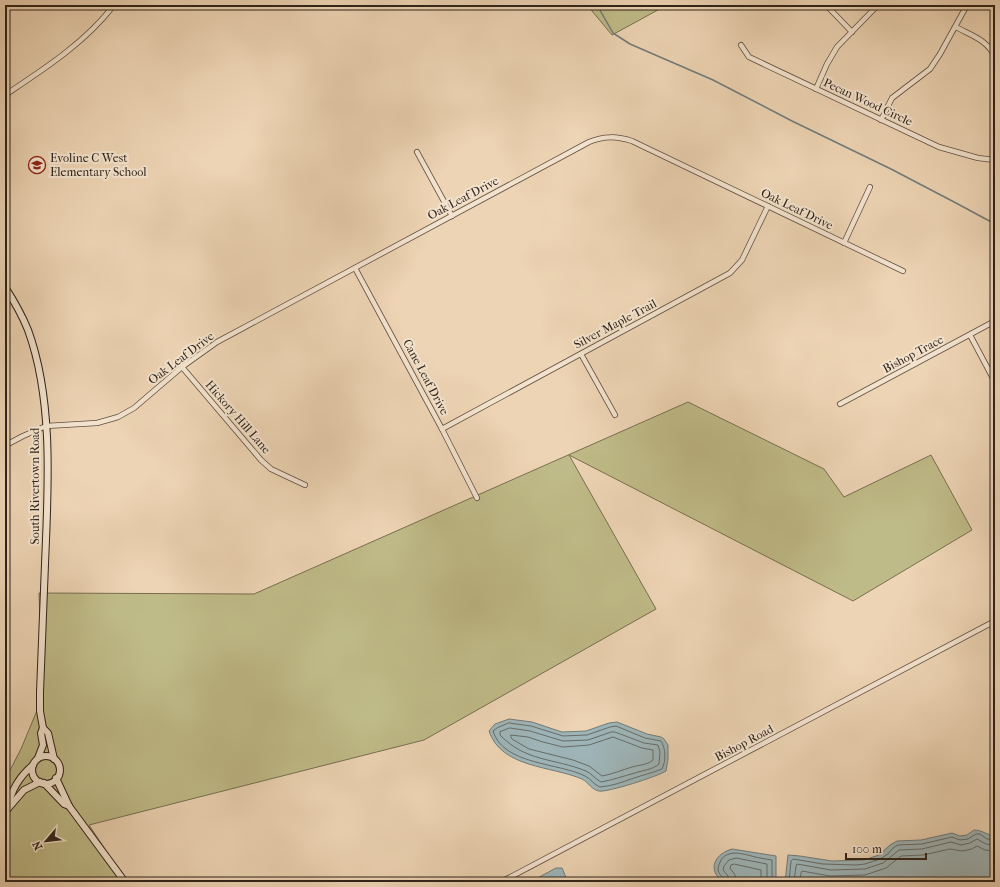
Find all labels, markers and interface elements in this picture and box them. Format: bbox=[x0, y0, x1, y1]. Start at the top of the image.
street label: Pecan Wood Circle bbox=[821, 75, 915, 129]
place label: Evoline C West Elementary School bbox=[50, 151, 147, 179]
school or university icon: Evoline C West Elementary School bbox=[27, 155, 47, 175]
street label: Oak Leaf Drive bbox=[425, 173, 501, 223]
street label: Oak Leaf Drive bbox=[759, 186, 835, 233]
street label: Silver Maple Trail bbox=[571, 296, 659, 352]
street label: Oak Leaf Drive bbox=[145, 329, 217, 387]
street label: Bishop Trace bbox=[880, 332, 946, 376]
street label: Cane Leaf Drive bbox=[400, 337, 452, 417]
street label: Hickory Hill Lane bbox=[202, 378, 274, 456]
street label: South Rivertown Road bbox=[28, 427, 42, 544]
street label: Bishop Road bbox=[712, 722, 776, 764]
north arrow bbox=[26, 821, 66, 861]
scale bar bbox=[846, 835, 926, 861]
text: N bbox=[30, 838, 45, 852]
text: 100 m bbox=[852, 842, 882, 856]

